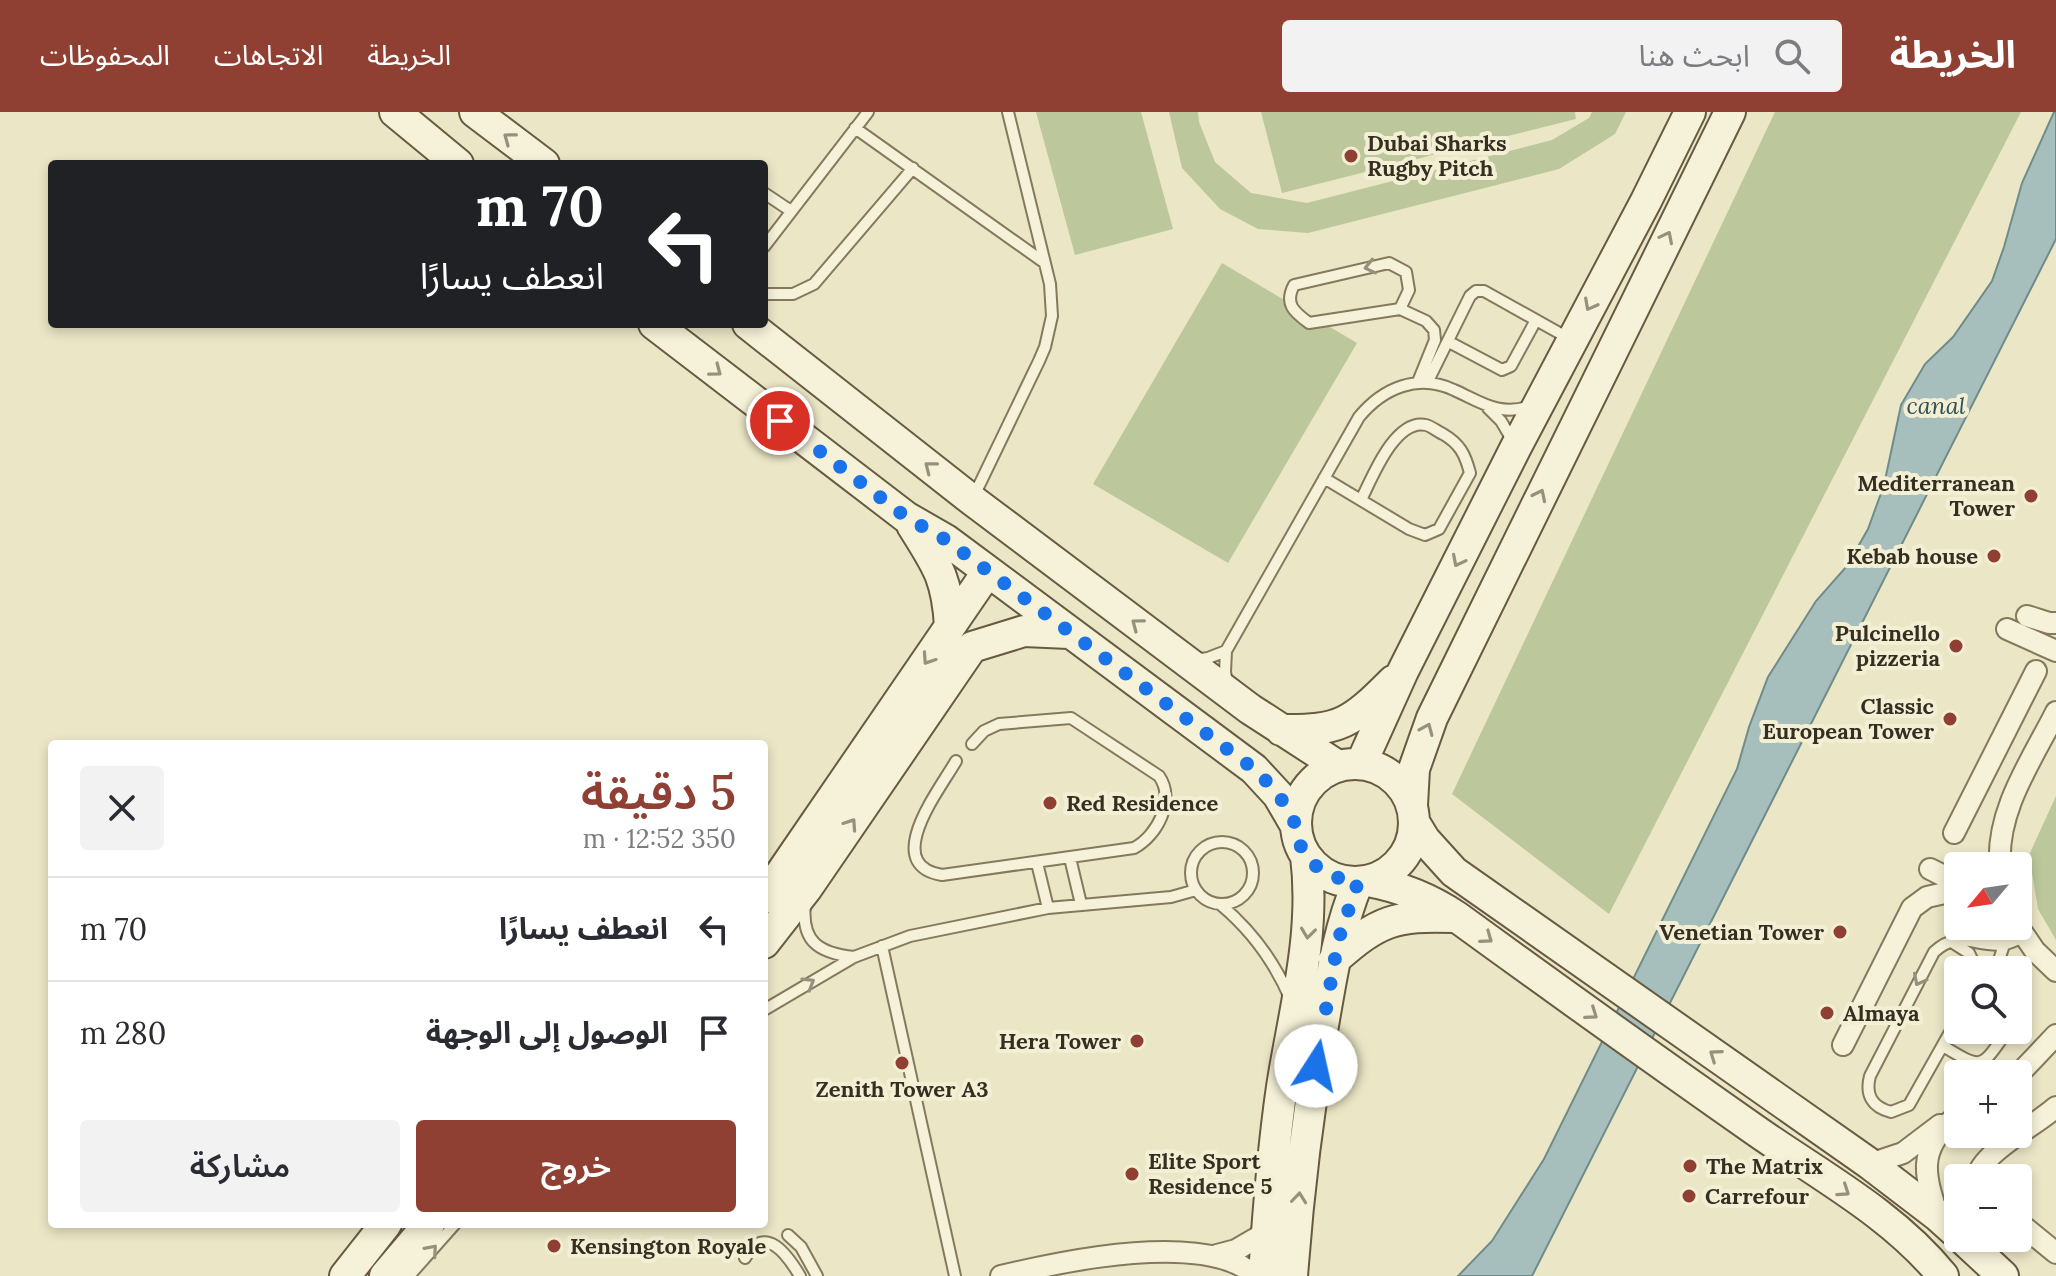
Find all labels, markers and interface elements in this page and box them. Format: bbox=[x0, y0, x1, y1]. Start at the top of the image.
search box bbox=[1282, 20, 1842, 92]
text: الخريطة bbox=[1890, 30, 2016, 78]
icon: search bbox=[1770, 34, 1814, 78]
text: ابحث هنا bbox=[1639, 36, 1750, 74]
text: المحفوظات bbox=[40, 37, 170, 73]
text: الاتجاهات bbox=[214, 37, 323, 73]
text: الخريطة bbox=[367, 37, 451, 73]
place label: Dubai Sharks Rugby Pitch bbox=[1367, 129, 1507, 182]
one-way arrow bbox=[504, 133, 518, 148]
marker: Dubai Sharks Rugby Pitch bbox=[1342, 147, 1360, 165]
text: 70 m bbox=[476, 170, 604, 241]
icon: left bbox=[632, 192, 736, 296]
one-way arrow bbox=[1658, 230, 1673, 245]
text: انعطف يسارًا bbox=[420, 253, 604, 299]
one-way arrow bbox=[1364, 258, 1378, 275]
one-way arrow bbox=[1584, 297, 1599, 312]
one-way arrow bbox=[707, 362, 722, 376]
pin bbox=[746, 387, 814, 455]
water label: canal bbox=[1906, 390, 1966, 421]
icon: arrive bbox=[758, 399, 802, 443]
one-way arrow bbox=[924, 462, 939, 476]
place label: Mediterranean Tower bbox=[1857, 469, 2015, 522]
marker: Mediterranean Tower bbox=[2022, 487, 2040, 505]
one-way arrow bbox=[1530, 489, 1546, 503]
place label: Kebab house bbox=[1846, 542, 1978, 570]
marker: Kebab house bbox=[1985, 547, 2003, 565]
one-way arrow bbox=[1452, 553, 1468, 568]
one-way arrow bbox=[1132, 619, 1146, 633]
place label: Pulcinello pizzeria bbox=[1835, 619, 1940, 672]
marker: Pulcinello pizzeria bbox=[1947, 637, 1965, 655]
one-way arrow bbox=[923, 650, 938, 664]
place label: Classic European Tower bbox=[1762, 692, 1935, 745]
marker: Classic European Tower bbox=[1941, 710, 1959, 728]
one-way arrow bbox=[1417, 723, 1433, 737]
text: 5 دقيقة bbox=[581, 761, 736, 822]
button: close bbox=[80, 766, 164, 850]
place label: Red Residence bbox=[1066, 789, 1218, 817]
marker: Red Residence bbox=[1041, 794, 1059, 812]
one-way arrow bbox=[841, 818, 856, 832]
text: 350 m · 12:52 bbox=[583, 822, 736, 855]
north arrow bbox=[1944, 852, 2032, 940]
map controls bbox=[1944, 852, 2032, 1252]
icon: left bbox=[692, 907, 736, 951]
text: انعطف يسارًا bbox=[499, 909, 668, 947]
text: 70 m bbox=[80, 910, 147, 948]
place label: Venetian Tower bbox=[1659, 918, 1824, 946]
marker: Venetian Tower bbox=[1831, 923, 1849, 941]
one-way arrow bbox=[1299, 927, 1316, 940]
one-way arrow bbox=[1478, 929, 1493, 943]
button: search bbox=[1944, 956, 2032, 1044]
one-way arrow bbox=[1913, 971, 1929, 986]
one-way arrow bbox=[800, 977, 815, 993]
place label: Almaya bbox=[1843, 999, 1920, 1027]
one-way arrow bbox=[1584, 1004, 1598, 1019]
marker: Almaya bbox=[1818, 1004, 1836, 1022]
icon: arrive bbox=[692, 1011, 736, 1055]
text: الوصول إلى الوجهة bbox=[426, 1013, 668, 1051]
text: 280 m bbox=[80, 1014, 166, 1052]
position arrow bbox=[1274, 1024, 1358, 1108]
place label: Hera Tower bbox=[999, 1027, 1121, 1055]
marker: Hera Tower bbox=[1128, 1032, 1146, 1050]
one-way arrow bbox=[1709, 1050, 1723, 1065]
marker: Zenith Tower A3 bbox=[893, 1054, 911, 1072]
button: + bbox=[1944, 1060, 2032, 1148]
place label: Zenith Tower A3 bbox=[816, 1075, 988, 1103]
button: مشاركة bbox=[80, 1120, 400, 1212]
button: خروج bbox=[416, 1120, 736, 1212]
place label: Elite Sport Residence 5 bbox=[1148, 1147, 1272, 1200]
place label: The Matrix bbox=[1706, 1152, 1823, 1180]
marker: The Matrix bbox=[1681, 1157, 1699, 1175]
button: − bbox=[1944, 1164, 2032, 1252]
marker: Elite Sport Residence 5 bbox=[1123, 1165, 1141, 1183]
one-way arrow bbox=[1835, 1181, 1849, 1196]
place label: Carrefour bbox=[1705, 1182, 1809, 1210]
marker: Carrefour bbox=[1680, 1187, 1698, 1205]
one-way arrow bbox=[1291, 1191, 1308, 1204]
place label: Kensington Royale bbox=[570, 1232, 766, 1260]
marker: Kensington Royale bbox=[545, 1237, 563, 1255]
one-way arrow bbox=[422, 1244, 437, 1259]

